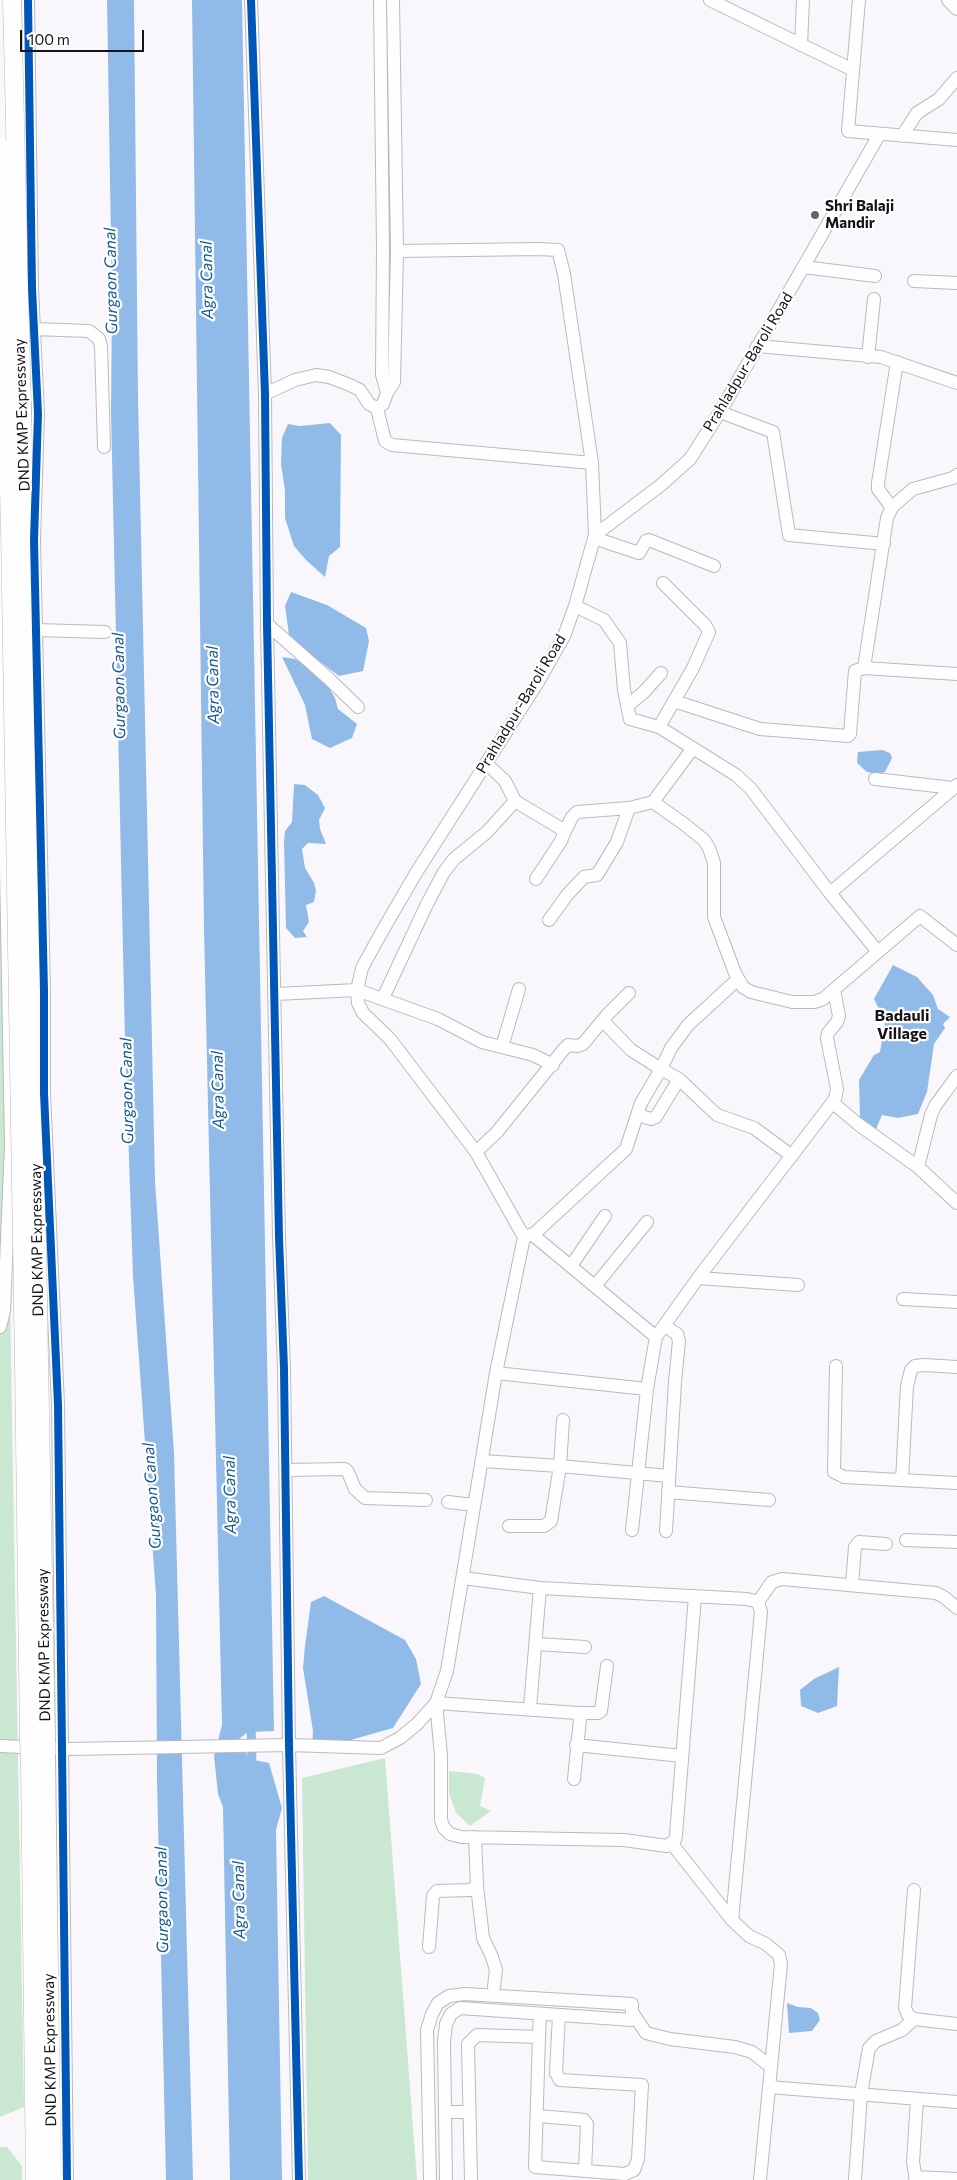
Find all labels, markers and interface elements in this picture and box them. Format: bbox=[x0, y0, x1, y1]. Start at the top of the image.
scale bar bbox=[22, 20, 146, 52]
text: 100 m bbox=[28, 30, 70, 48]
place label: Shri Balaji Mandir bbox=[825, 197, 894, 232]
marker: Shri Balaji Mandir bbox=[809, 209, 821, 221]
water label: Gurgaon Canal bbox=[100, 227, 122, 335]
water label: Agra Canal bbox=[197, 241, 217, 319]
street label: Prahladpur-Baroli Road bbox=[699, 289, 797, 435]
street label: DND KMP Expressway bbox=[10, 338, 34, 492]
street label: Prahladpur-Baroli Road bbox=[472, 631, 570, 777]
water label: Gurgaon Canal bbox=[108, 632, 130, 740]
water label: Agra Canal bbox=[203, 646, 223, 724]
district label: Badauli Village bbox=[875, 1006, 929, 1044]
water label: Gurgaon Canal bbox=[116, 1037, 138, 1145]
water label: Agra Canal bbox=[208, 1051, 228, 1129]
street label: DND KMP Expressway bbox=[27, 1163, 47, 1317]
water label: Gurgaon Canal bbox=[139, 1442, 165, 1550]
water label: Agra Canal bbox=[220, 1456, 240, 1534]
street label: DND KMP Expressway bbox=[34, 1568, 54, 1722]
water label: Gurgaon Canal bbox=[151, 1846, 173, 1954]
water label: Agra Canal bbox=[229, 1861, 249, 1939]
street label: DND KMP Expressway bbox=[40, 1973, 60, 2127]

